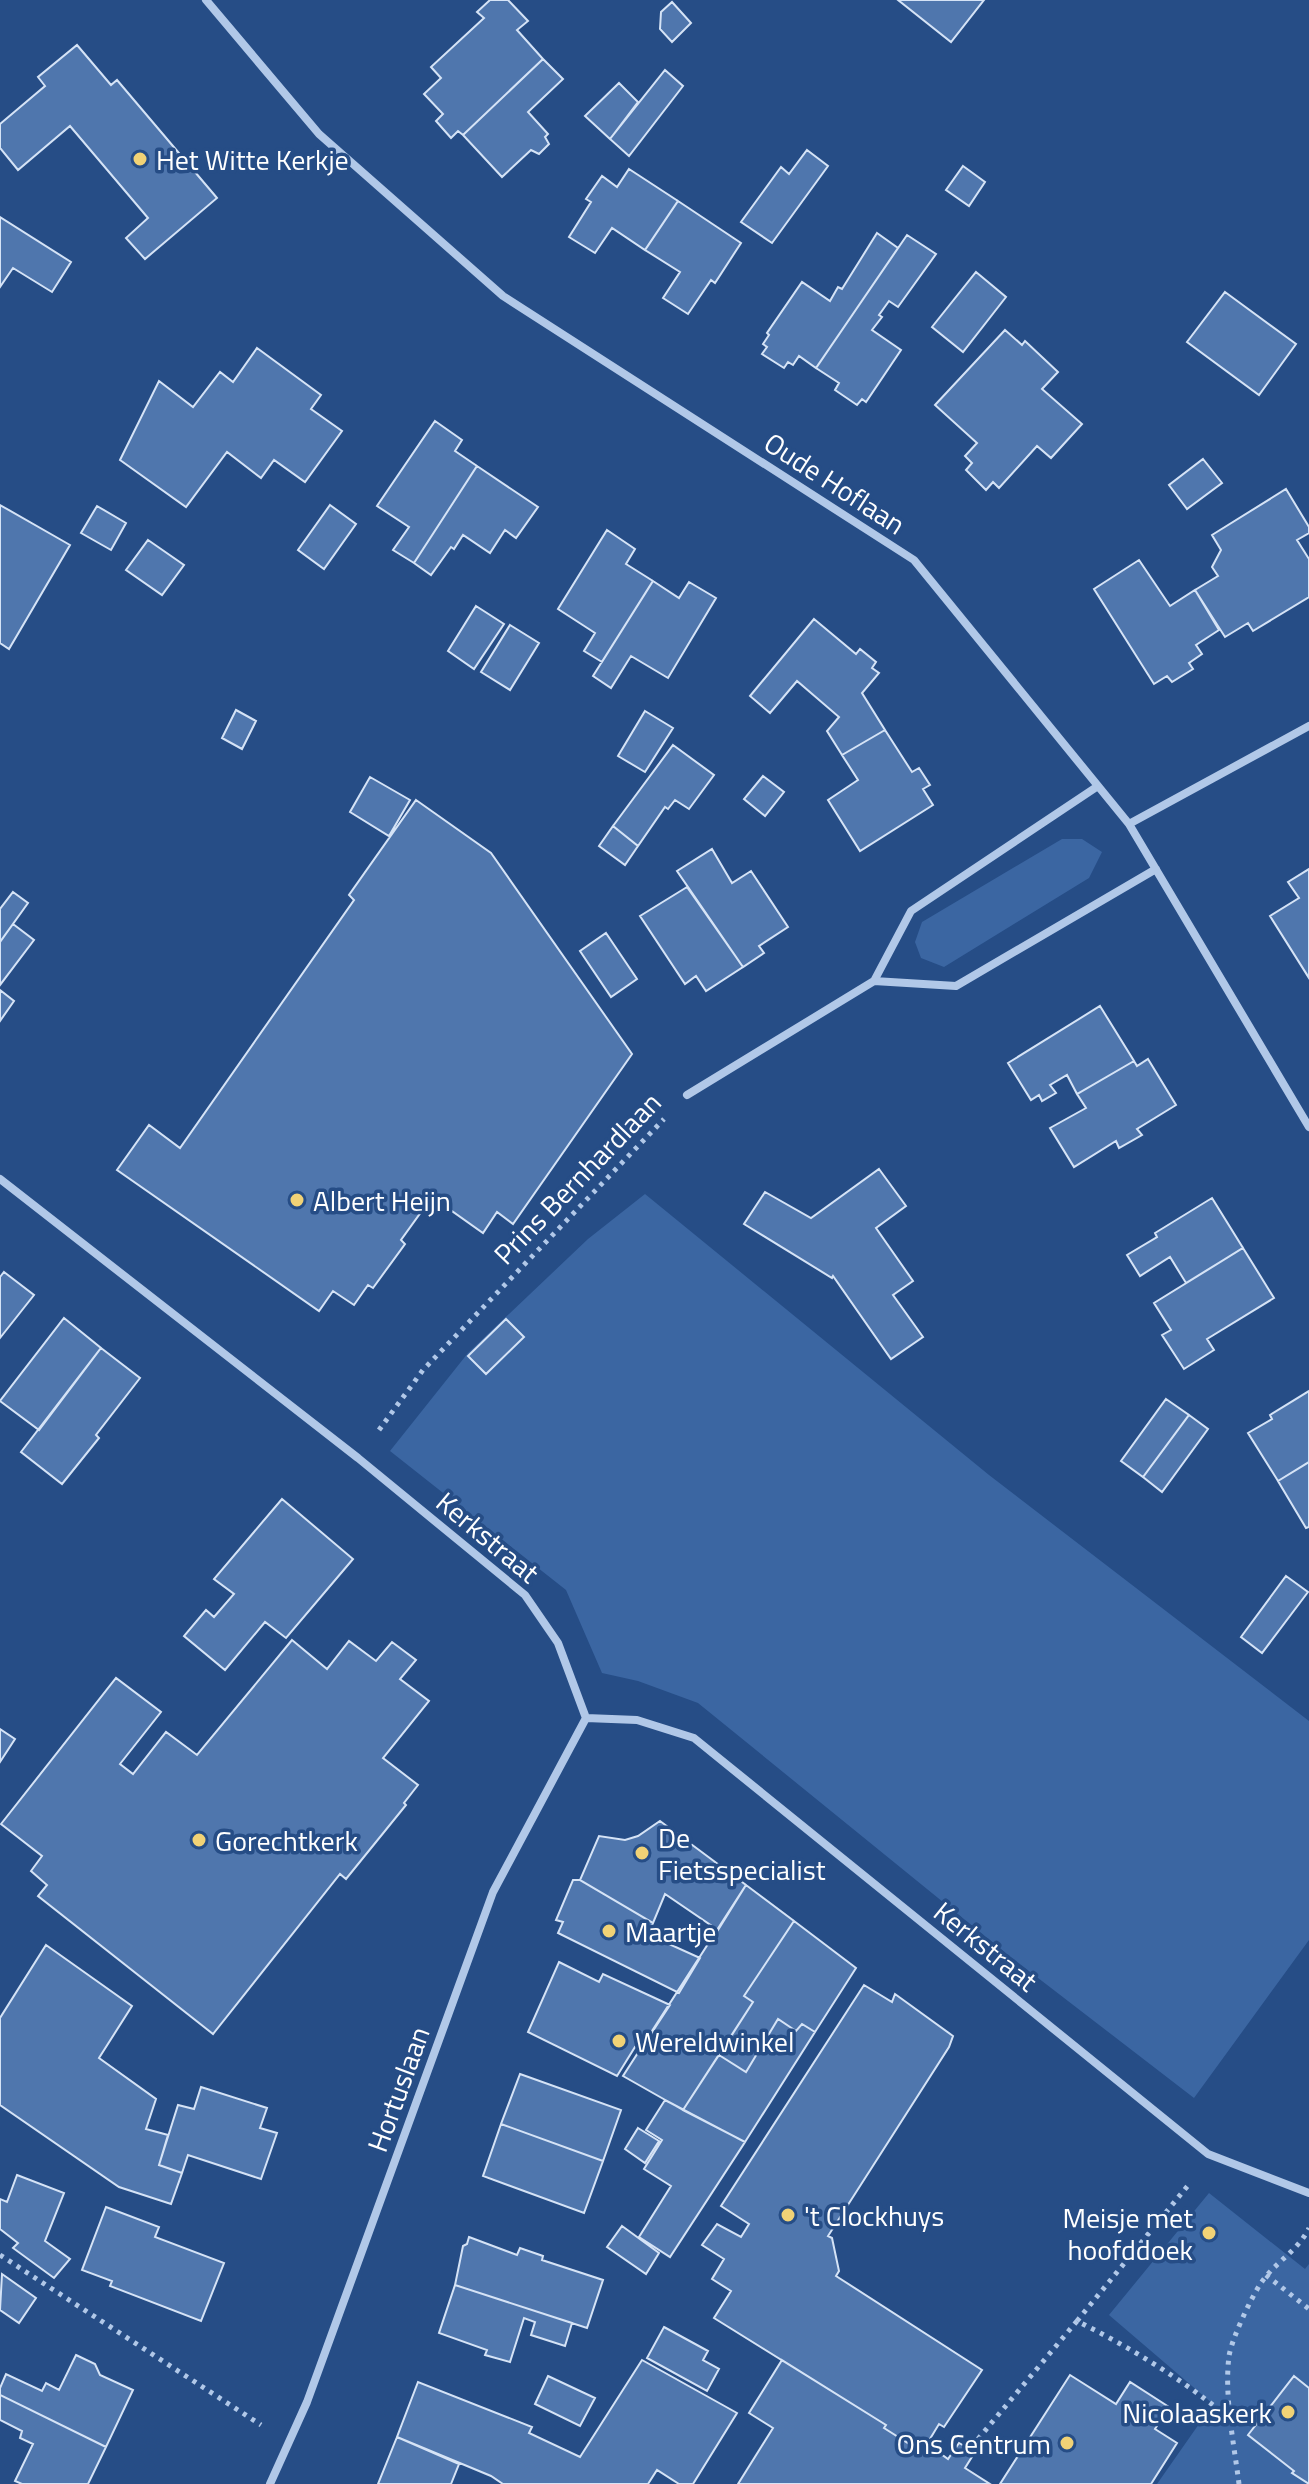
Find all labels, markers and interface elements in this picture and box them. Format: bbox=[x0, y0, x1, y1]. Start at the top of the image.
place label: Het Witte Kerkje bbox=[156, 138, 349, 181]
marker: Het Witte Kerkje bbox=[131, 150, 149, 168]
street label: Oude Hoflaan bbox=[756, 421, 914, 545]
street label: Prins Bernhardlaan bbox=[483, 1082, 671, 1274]
place label: Albert Heijn bbox=[313, 1179, 451, 1222]
marker: Albert Heijn bbox=[288, 1191, 306, 1209]
street label: Kerkstraat bbox=[427, 1481, 549, 1593]
place label: De Fietsspecialist bbox=[658, 1816, 826, 1891]
place label: Gorechtkerk bbox=[215, 1819, 358, 1862]
marker: Gorechtkerk bbox=[190, 1831, 208, 1849]
marker: De Fietsspecialist bbox=[633, 1844, 651, 1862]
street label: Kerkstraat bbox=[925, 1891, 1048, 2002]
place label: Maartje bbox=[625, 1910, 716, 1953]
marker: Maartje bbox=[600, 1922, 618, 1940]
street label: Hortuslaan bbox=[355, 2020, 441, 2158]
place label: Wereldwinkel bbox=[635, 2020, 794, 2063]
marker: Wereldwinkel bbox=[610, 2032, 628, 2050]
place label: 't Clockhuys bbox=[804, 2194, 944, 2237]
place label: Meisje met hoofddoek bbox=[1063, 2196, 1193, 2271]
marker: 't Clockhuys bbox=[779, 2206, 797, 2224]
marker: Meisje met hoofddoek bbox=[1200, 2224, 1218, 2242]
place label: Nicolaaskerk bbox=[1122, 2391, 1272, 2434]
marker: Nicolaaskerk bbox=[1279, 2403, 1297, 2421]
place label: Ons Centrum bbox=[896, 2422, 1051, 2465]
marker: Ons Centrum bbox=[1058, 2434, 1076, 2452]

